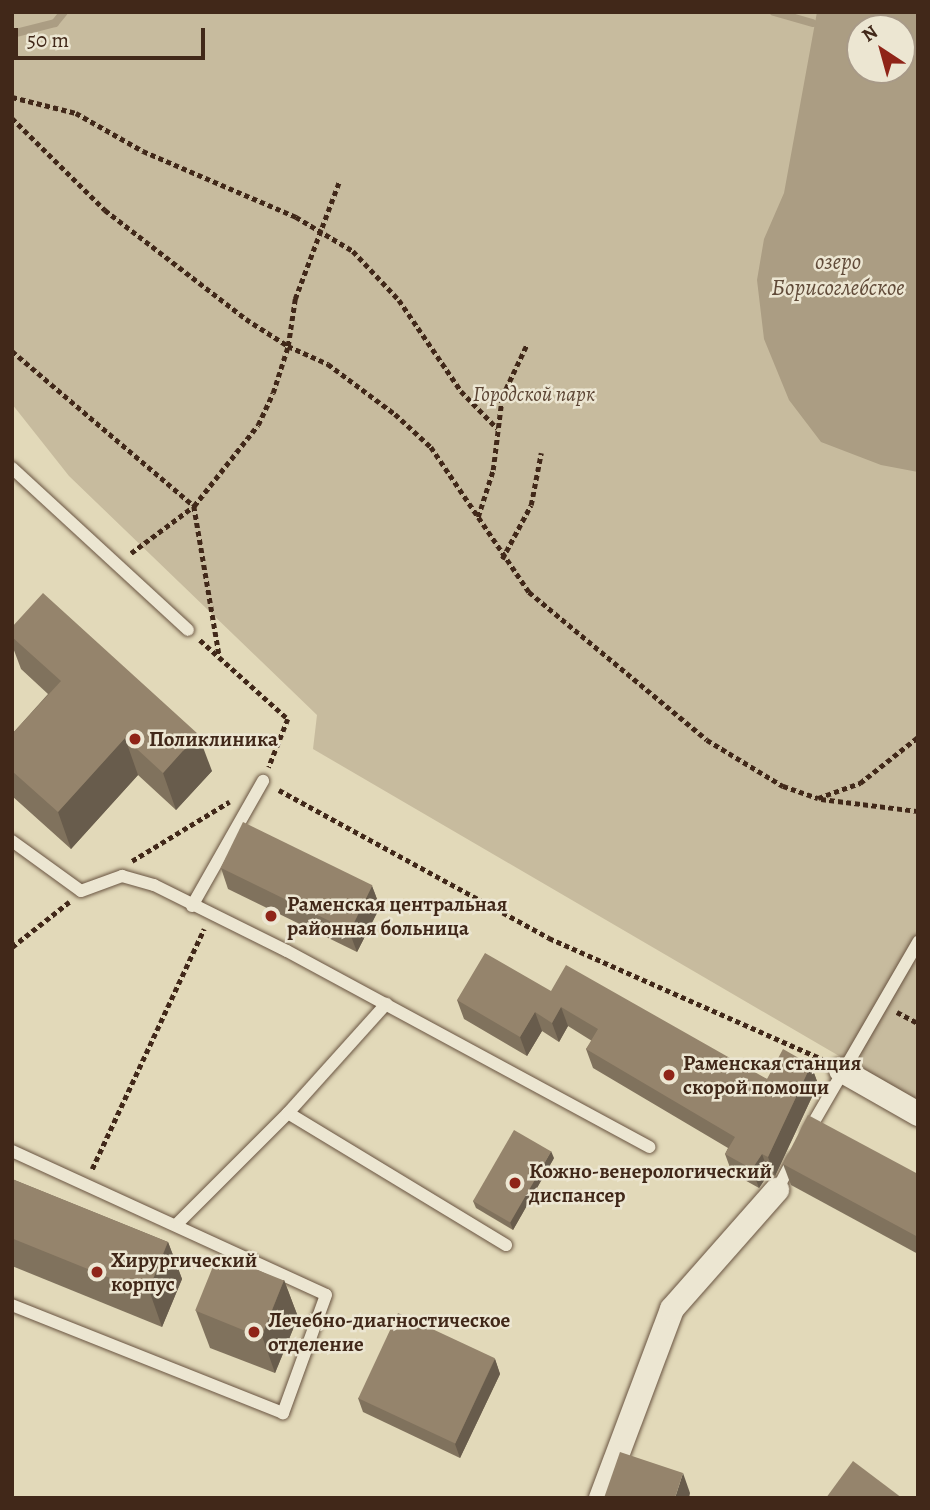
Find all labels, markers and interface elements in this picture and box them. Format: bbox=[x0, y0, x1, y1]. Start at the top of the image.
scale bar bbox=[18, 14, 208, 58]
north arrow bbox=[846, 14, 916, 84]
text: N bbox=[857, 19, 883, 48]
text: 50 m bbox=[27, 26, 69, 54]
water label: озеро Борисоглебское bbox=[771, 248, 905, 302]
park label: Городской парк bbox=[473, 381, 595, 407]
place label: Поликлиника bbox=[149, 726, 278, 752]
marker: Поликлиника bbox=[127, 731, 143, 747]
place label: Раменская центральная районная больница bbox=[287, 891, 507, 941]
marker: Раменская центральная районная больница bbox=[261, 906, 281, 926]
place label: Раменская станция скорой помощи bbox=[683, 1050, 861, 1100]
marker: Раменская станция скорой помощи bbox=[661, 1067, 677, 1083]
place label: Кожно-венерологический диспансер bbox=[529, 1158, 772, 1208]
marker: Кожно-венерологический диспансер bbox=[507, 1175, 523, 1191]
place label: Хирургический корпус bbox=[111, 1247, 257, 1297]
marker: Хирургический корпус bbox=[89, 1264, 105, 1280]
place label: Лечебно-диагностическое отделение bbox=[268, 1307, 510, 1357]
marker: Лечебно-диагностическое отделение bbox=[246, 1324, 262, 1340]

